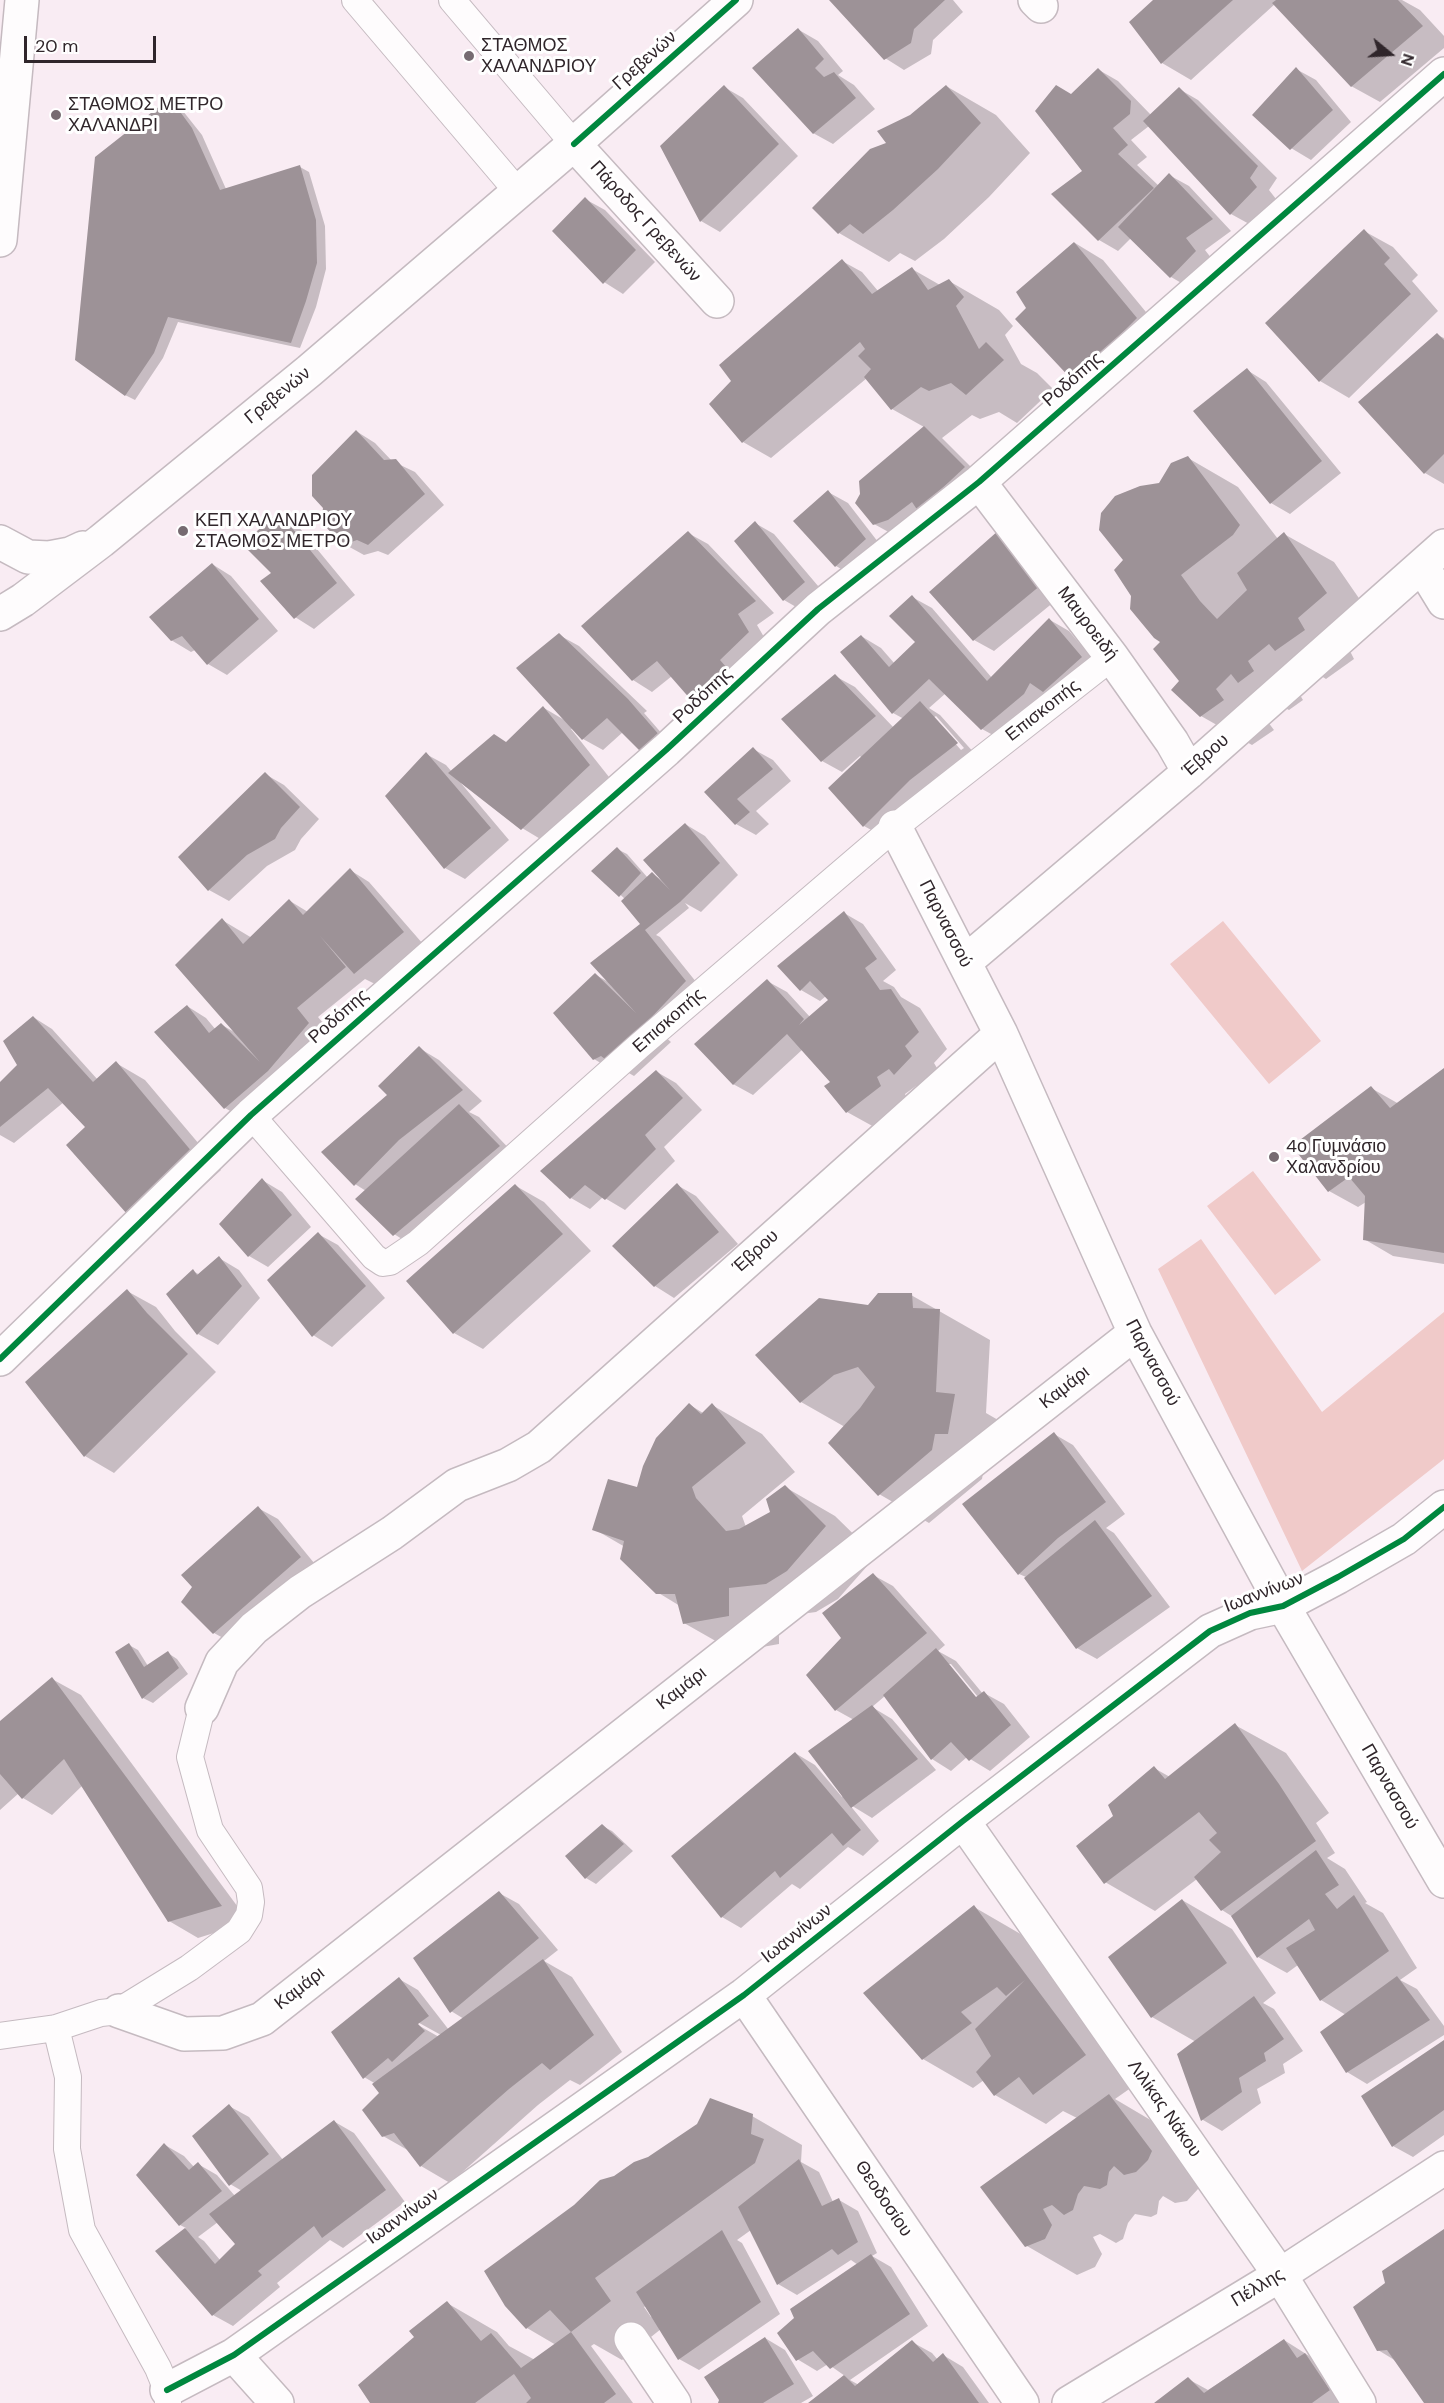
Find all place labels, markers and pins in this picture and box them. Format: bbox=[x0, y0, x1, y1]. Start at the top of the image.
place label: ΣΤΑΘΜΟΣ ΧΑΛΑΝΔΡΙΟΥ bbox=[481, 35, 596, 78]
marker: ΣΤΑΘΜΟΣ ΧΑΛΑΝΔΡΙΟΥ bbox=[462, 49, 476, 63]
place label: ΣΤΑΘΜΟΣ ΜΕΤΡΟ ΧΑΛΑΝΔΡΙ bbox=[68, 94, 223, 136]
marker: ΣΤΑΘΜΟΣ ΜΕΤΡΟ ΧΑΛΑΝΔΡΙ bbox=[49, 108, 63, 122]
place label: ΚΕΠ ΧΑΛΑΝΔΡΙΟΥ ΣΤΑΘΜΟΣ ΜΕΤΡΟ bbox=[195, 510, 352, 552]
marker: ΚΕΠ ΧΑΛΑΝΔΡΙΟΥ ΣΤΑΘΜΟΣ ΜΕΤΡΟ bbox=[176, 524, 190, 538]
place label: 4ο Γυμνάσιο Χαλανδρίου bbox=[1286, 1136, 1386, 1178]
marker: 4ο Γυμνάσιο Χαλανδρίου bbox=[1267, 1150, 1281, 1164]

